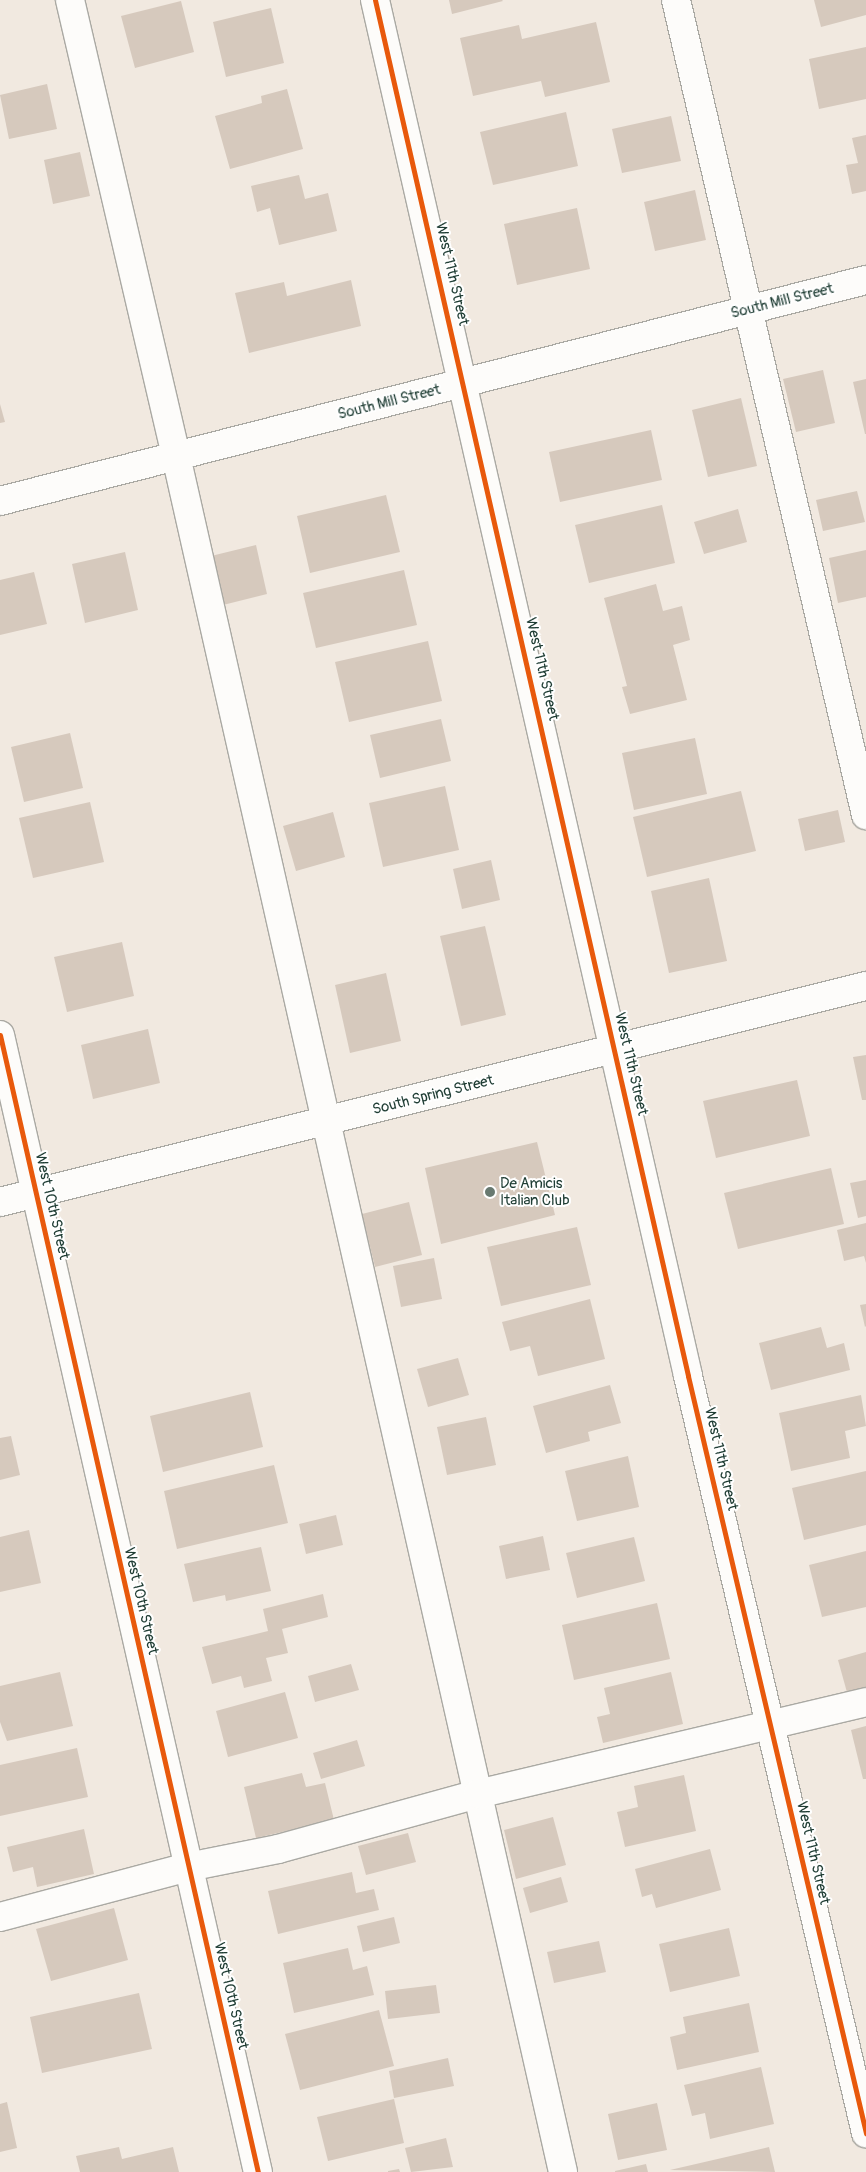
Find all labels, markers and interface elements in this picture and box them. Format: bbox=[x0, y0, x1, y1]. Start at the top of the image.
street label: West 11th Street bbox=[431, 221, 473, 327]
street label: South Mill Street bbox=[729, 280, 835, 322]
street label: South Mill Street bbox=[336, 381, 442, 423]
street label: West 11th Street bbox=[521, 616, 563, 722]
street label: West 11th Street bbox=[610, 1011, 652, 1117]
street label: South Spring Street bbox=[370, 1071, 496, 1119]
street label: West 10th Street bbox=[31, 1151, 73, 1261]
place label: De Amicis Italian Club bbox=[500, 1174, 569, 1209]
marker: De Amicis Italian Club bbox=[484, 1186, 496, 1198]
street label: West 11th Street bbox=[700, 1406, 742, 1512]
street label: West 10th Street bbox=[120, 1546, 162, 1656]
street label: West 11th Street bbox=[792, 1800, 834, 1906]
street label: West 10th Street bbox=[210, 1941, 252, 2051]

